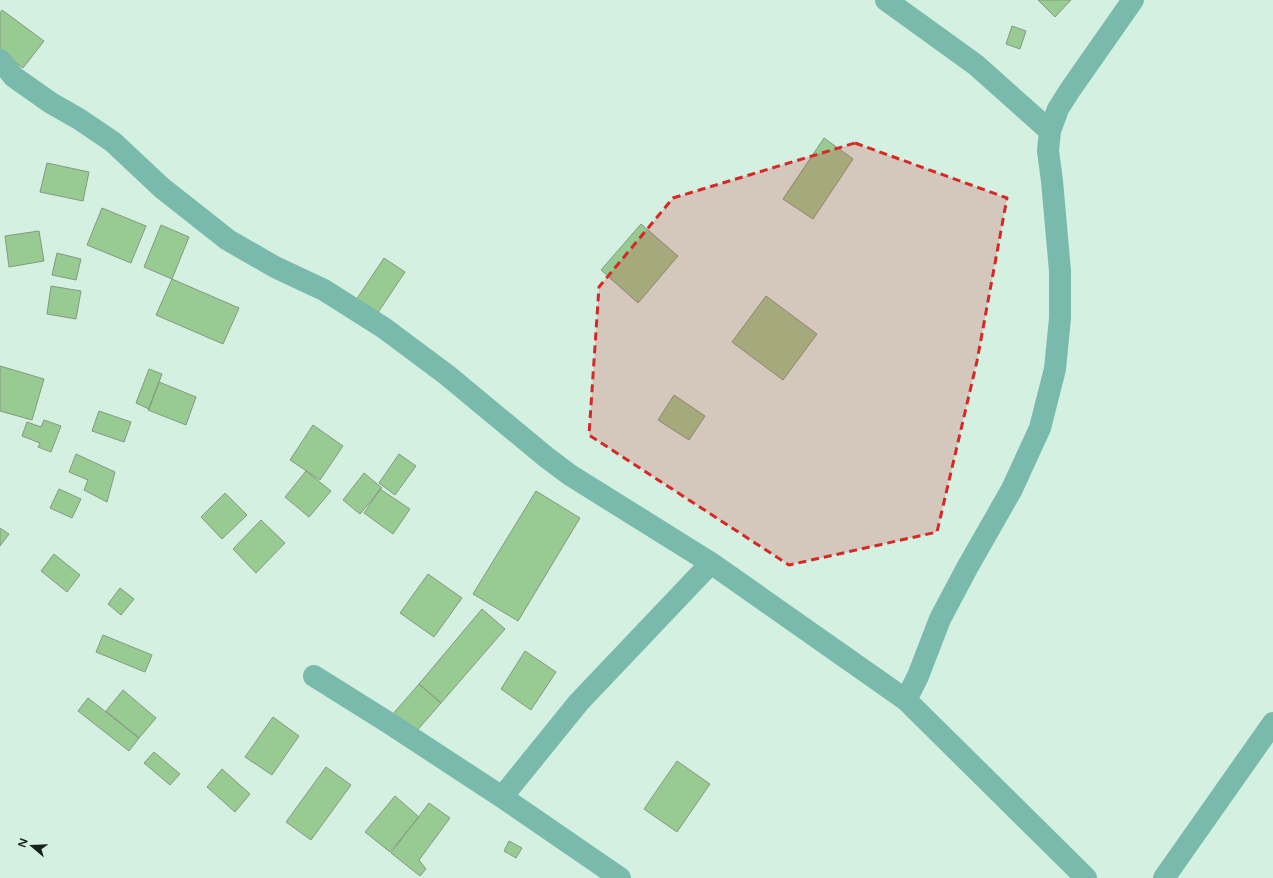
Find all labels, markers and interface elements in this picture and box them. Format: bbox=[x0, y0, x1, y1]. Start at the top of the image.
north arrow bbox=[12, 826, 52, 866]
text: N bbox=[15, 837, 31, 849]

